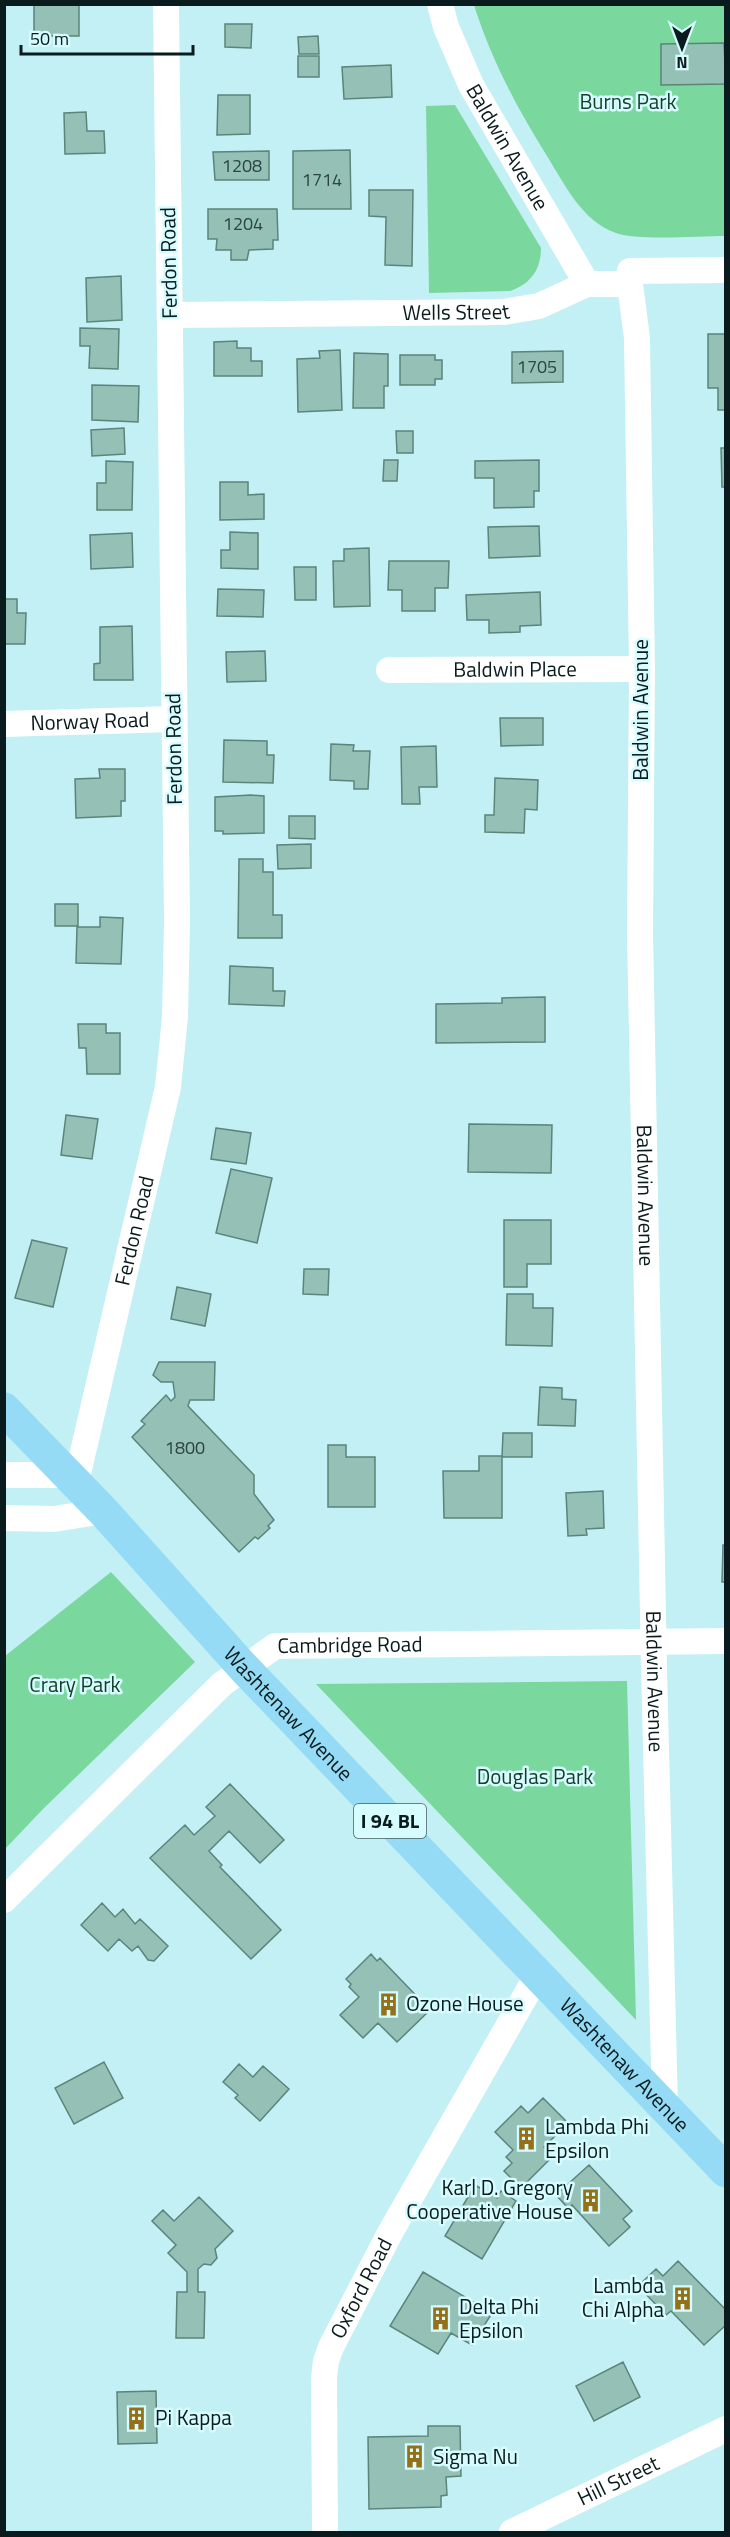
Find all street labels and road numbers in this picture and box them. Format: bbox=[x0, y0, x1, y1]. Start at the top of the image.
street label: Baldwin Avenue bbox=[459, 77, 558, 216]
street label: Ferdon Road bbox=[151, 207, 185, 319]
street label: Wells Street bbox=[402, 294, 513, 328]
street label: Baldwin Avenue bbox=[624, 639, 656, 781]
street label: Baldwin Place bbox=[453, 652, 577, 685]
street label: Ferdon Road bbox=[156, 693, 190, 805]
street label: Norway Road bbox=[30, 703, 150, 738]
street label: Baldwin Avenue bbox=[629, 1124, 663, 1267]
street label: Ferdon Road bbox=[105, 1172, 162, 1289]
street label: Baldwin Avenue bbox=[638, 1610, 673, 1753]
street label: Cambridge Road bbox=[277, 1627, 423, 1661]
street label: Washtenaw Avenue bbox=[217, 1639, 361, 1788]
road number: I 94 BL bbox=[354, 1804, 426, 1838]
street label: Washtenaw Avenue bbox=[553, 1990, 698, 2139]
street label: Oxford Road bbox=[321, 2232, 400, 2344]
street label: Hill Street bbox=[572, 2446, 665, 2513]

